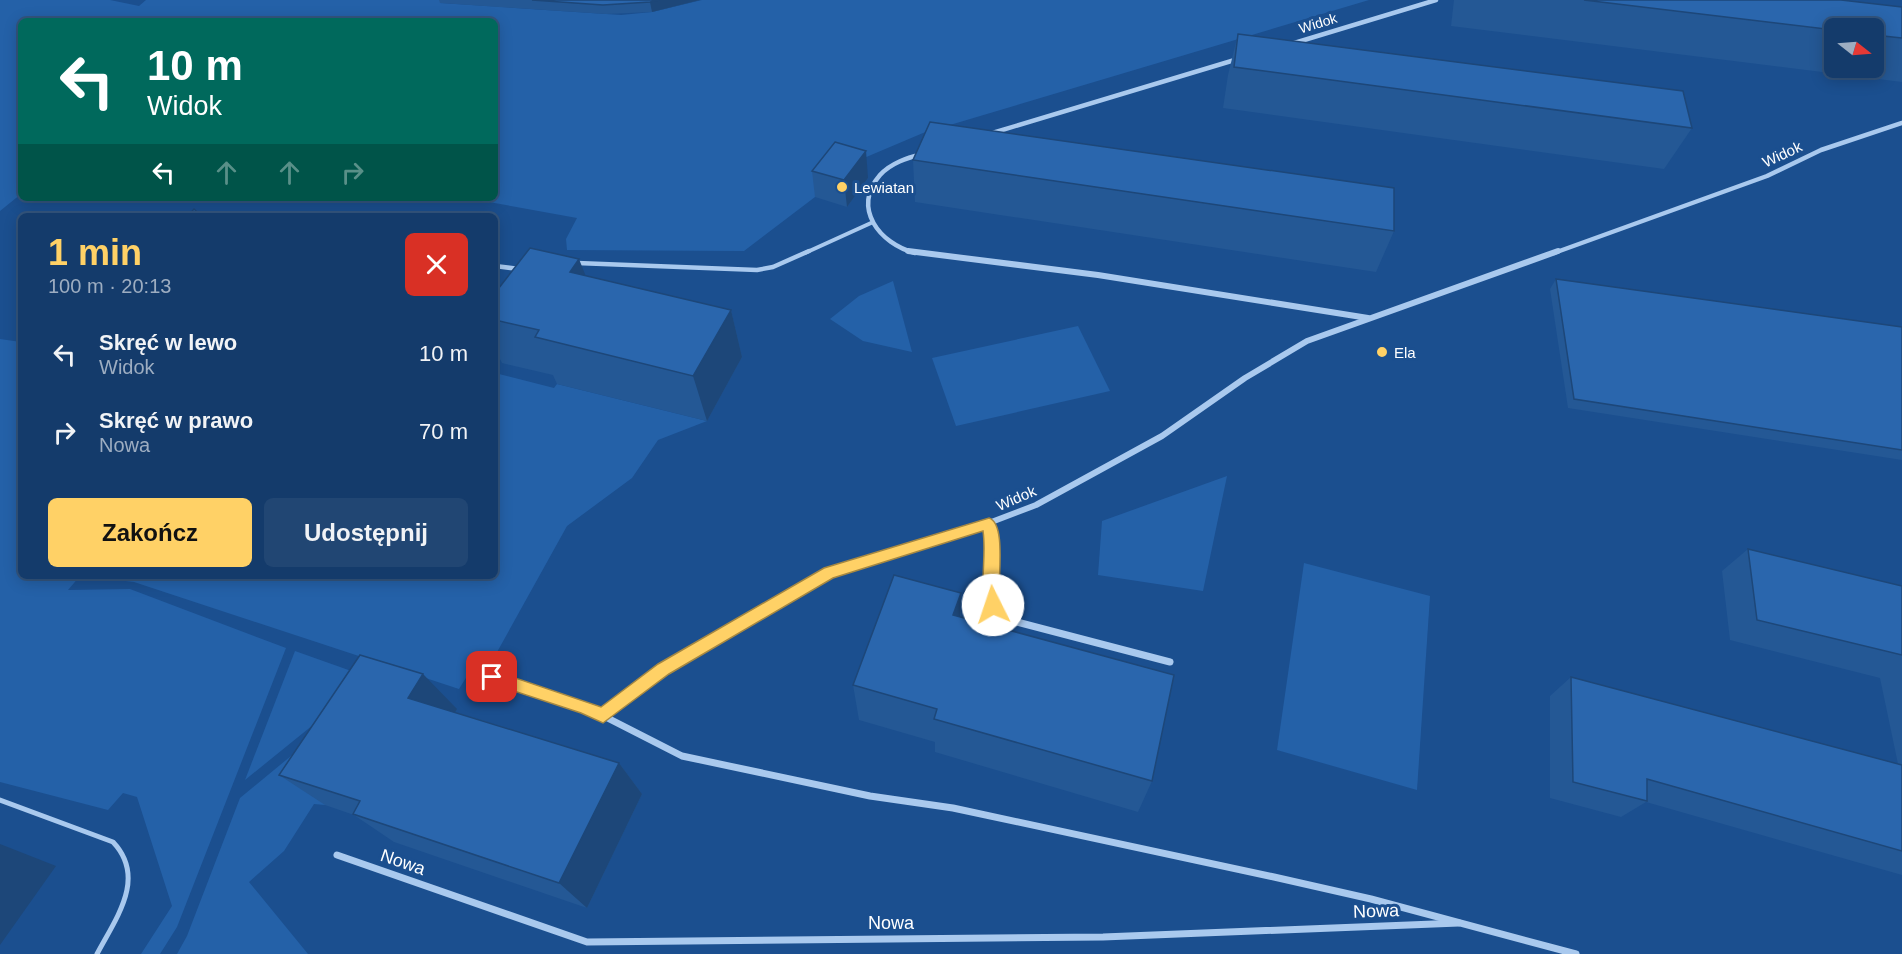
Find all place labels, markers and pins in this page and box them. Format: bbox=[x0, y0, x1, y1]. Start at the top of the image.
place label: Lewiatan bbox=[854, 179, 914, 196]
marker: Lewiatan bbox=[835, 180, 849, 194]
place label: Ela bbox=[1394, 344, 1416, 361]
marker: Ela bbox=[1375, 345, 1389, 359]
pin bbox=[466, 651, 517, 702]

